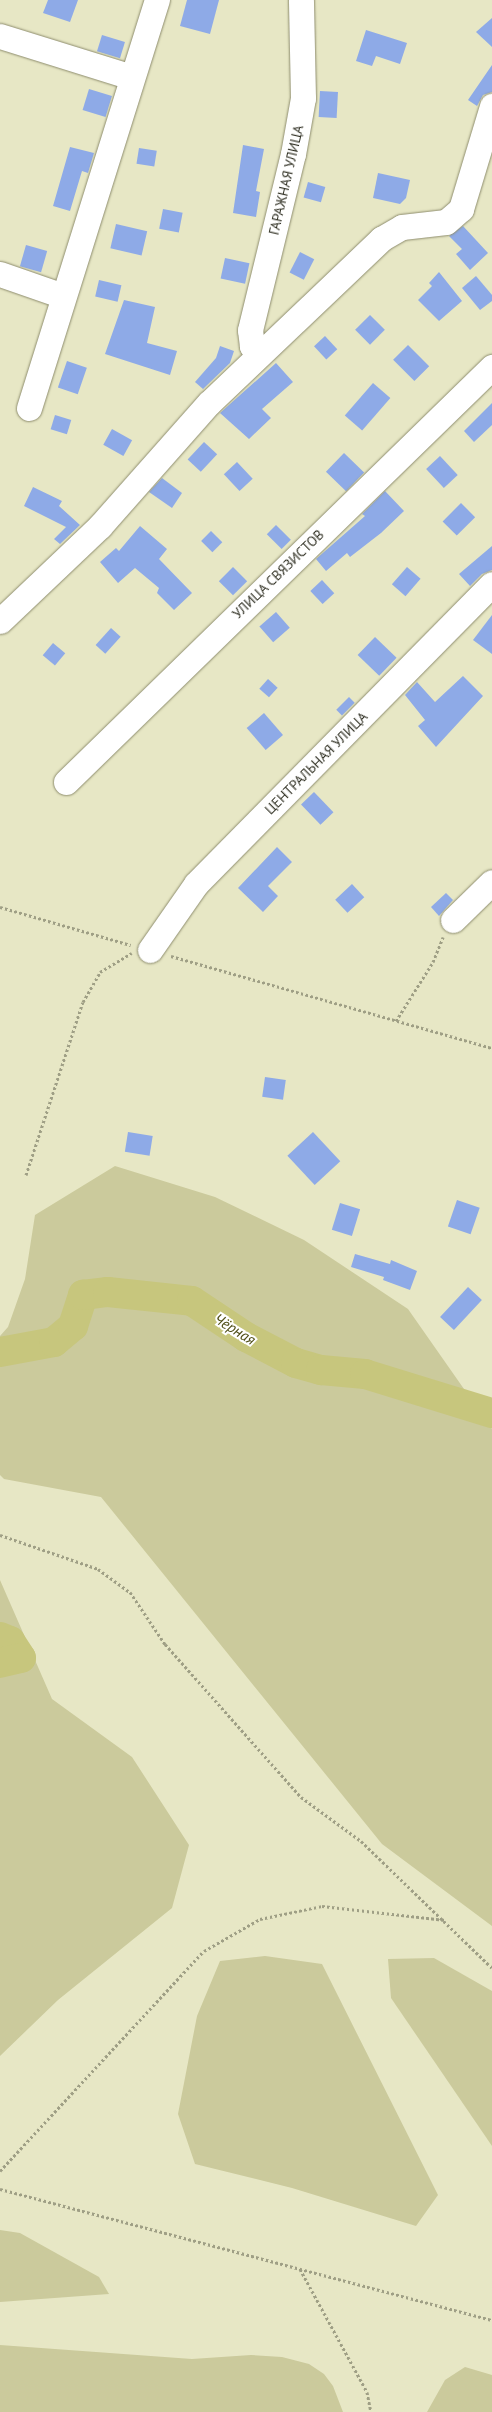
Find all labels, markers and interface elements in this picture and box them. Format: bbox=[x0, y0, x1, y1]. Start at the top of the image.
street label: ГАРАЖНАЯ УЛИЦА bbox=[265, 123, 307, 237]
street label: УЛИЦА СВЯЗИСТОВ bbox=[229, 526, 327, 622]
street label: ЦЕНТРАЛЬНАЯ УЛИЦА bbox=[261, 708, 371, 818]
water label: Чёрная bbox=[211, 1309, 259, 1349]

